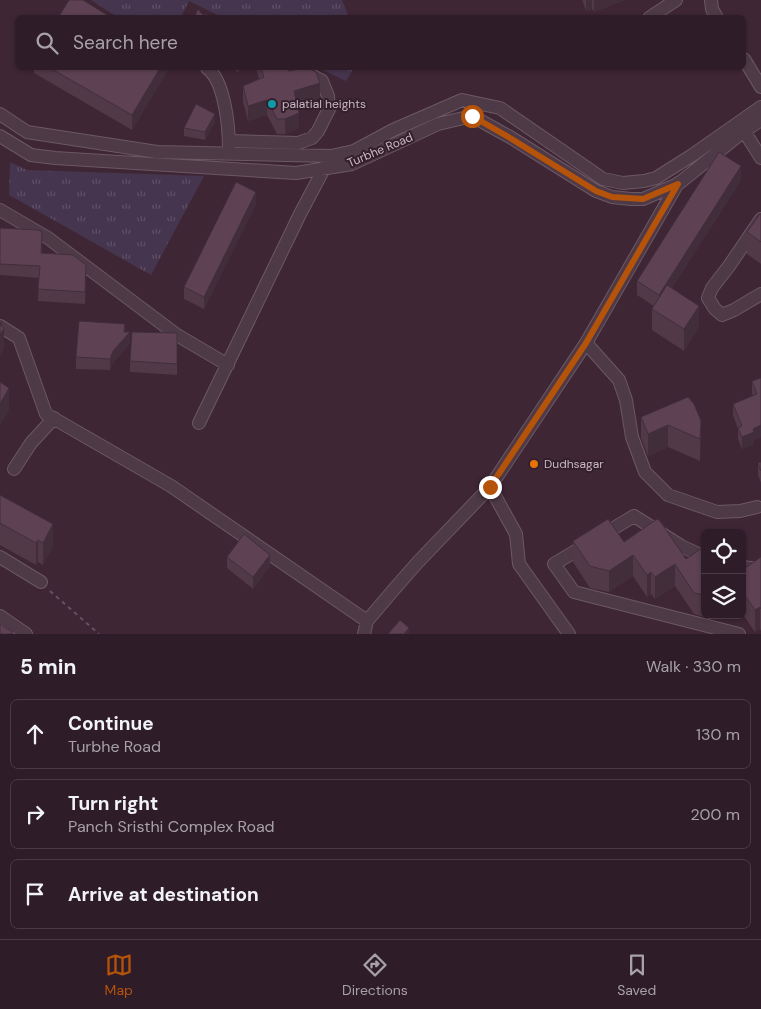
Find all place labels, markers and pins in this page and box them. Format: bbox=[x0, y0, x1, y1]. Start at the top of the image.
place label: palatial heights bbox=[282, 96, 366, 112]
marker: palatial heights bbox=[266, 98, 278, 110]
place label: Dudhsagar bbox=[544, 456, 604, 472]
marker: Dudhsagar bbox=[528, 458, 540, 470]

